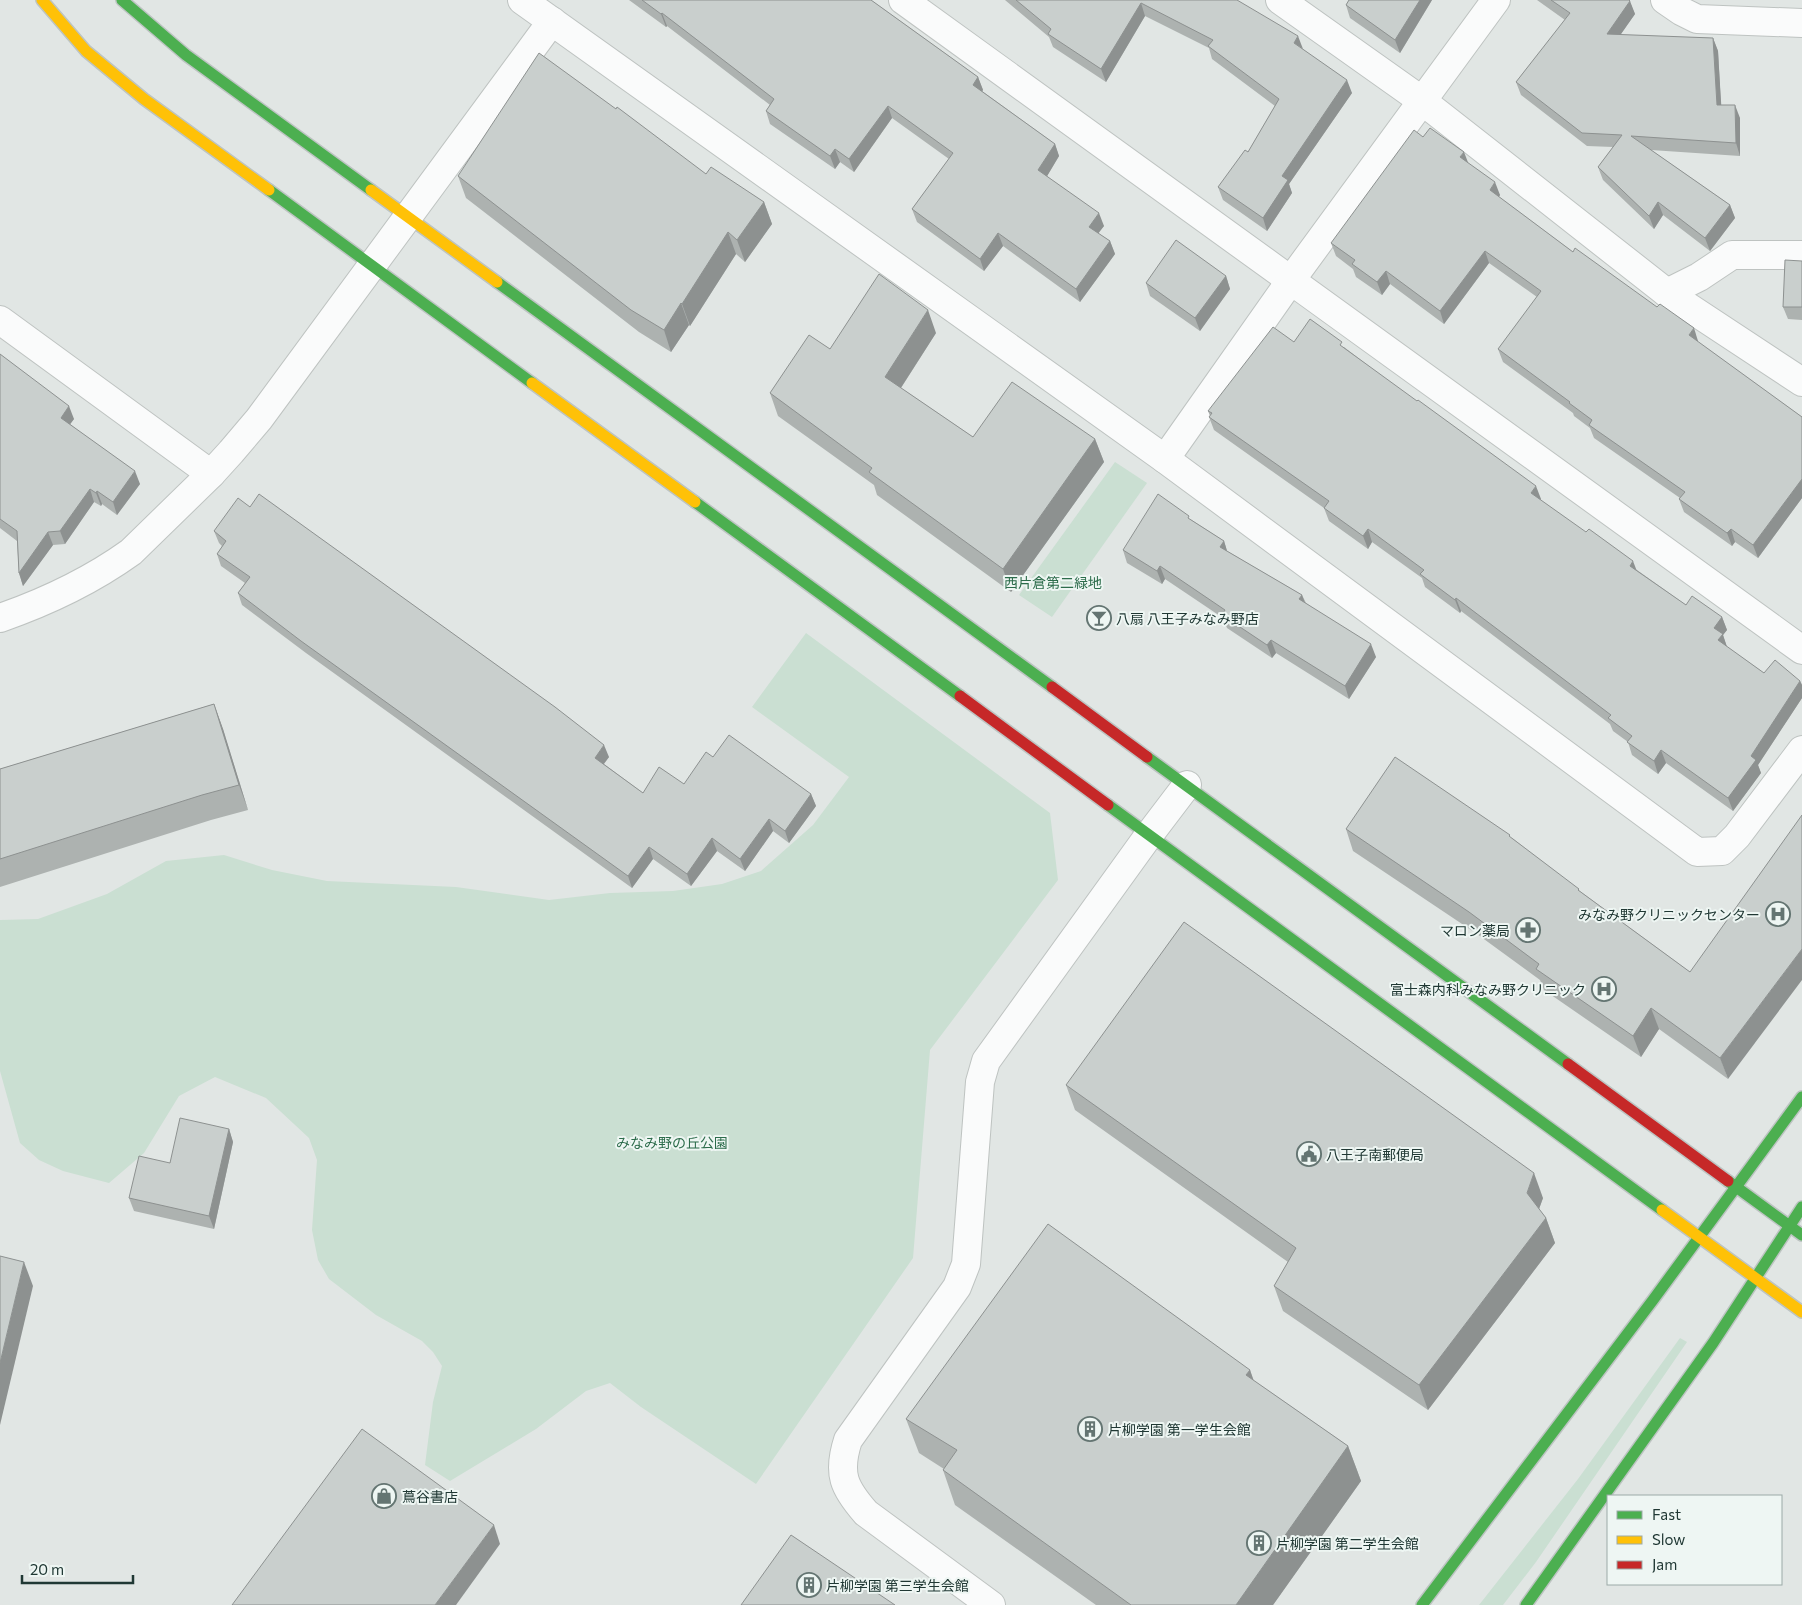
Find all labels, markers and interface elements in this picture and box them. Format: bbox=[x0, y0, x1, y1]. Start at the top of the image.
park label: 西片倉第二緑地 bbox=[1004, 574, 1102, 591]
bar icon: 八扇 八王子みなみ野店 bbox=[1086, 605, 1112, 631]
place label: 八扇 八王子みなみ野店 bbox=[1116, 610, 1259, 627]
hospital icon: みなみ野クリニックセンター bbox=[1765, 901, 1791, 927]
place label: みなみ野クリニックセンター bbox=[1578, 906, 1760, 923]
pharmacy icon: マロン薬局 bbox=[1515, 917, 1541, 943]
place label: マロン薬局 bbox=[1440, 922, 1510, 939]
hospital icon: 富士森内科みなみ野クリニック bbox=[1591, 976, 1617, 1002]
place label: 富士森内科みなみ野クリニック bbox=[1390, 981, 1586, 998]
park label: みなみ野の丘公園 bbox=[616, 1134, 728, 1151]
public building icon: 八王子南郵便局 bbox=[1296, 1141, 1322, 1167]
place label: 八王子南郵便局 bbox=[1326, 1146, 1424, 1163]
building icon: 片柳学園 第一学生会館 bbox=[1077, 1416, 1103, 1442]
place label: 片柳学園 第一学生会館 bbox=[1108, 1421, 1251, 1438]
shop icon: 蔦谷書店 bbox=[371, 1483, 397, 1509]
place label: 蔦谷書店 bbox=[402, 1488, 458, 1505]
legend bbox=[1607, 1495, 1782, 1585]
text: Fast bbox=[1652, 1505, 1681, 1523]
building icon: 片柳学園 第二学生会館 bbox=[1246, 1530, 1272, 1556]
text: Slow bbox=[1652, 1530, 1685, 1548]
place label: 片柳学園 第二学生会館 bbox=[1276, 1535, 1419, 1552]
scale bar bbox=[22, 1552, 134, 1584]
text: Jam bbox=[1652, 1555, 1677, 1573]
text: 20 m bbox=[30, 1560, 64, 1578]
building icon: 片柳学園 第三学生会館 bbox=[796, 1572, 822, 1598]
place label: 片柳学園 第三学生会館 bbox=[826, 1577, 969, 1594]

